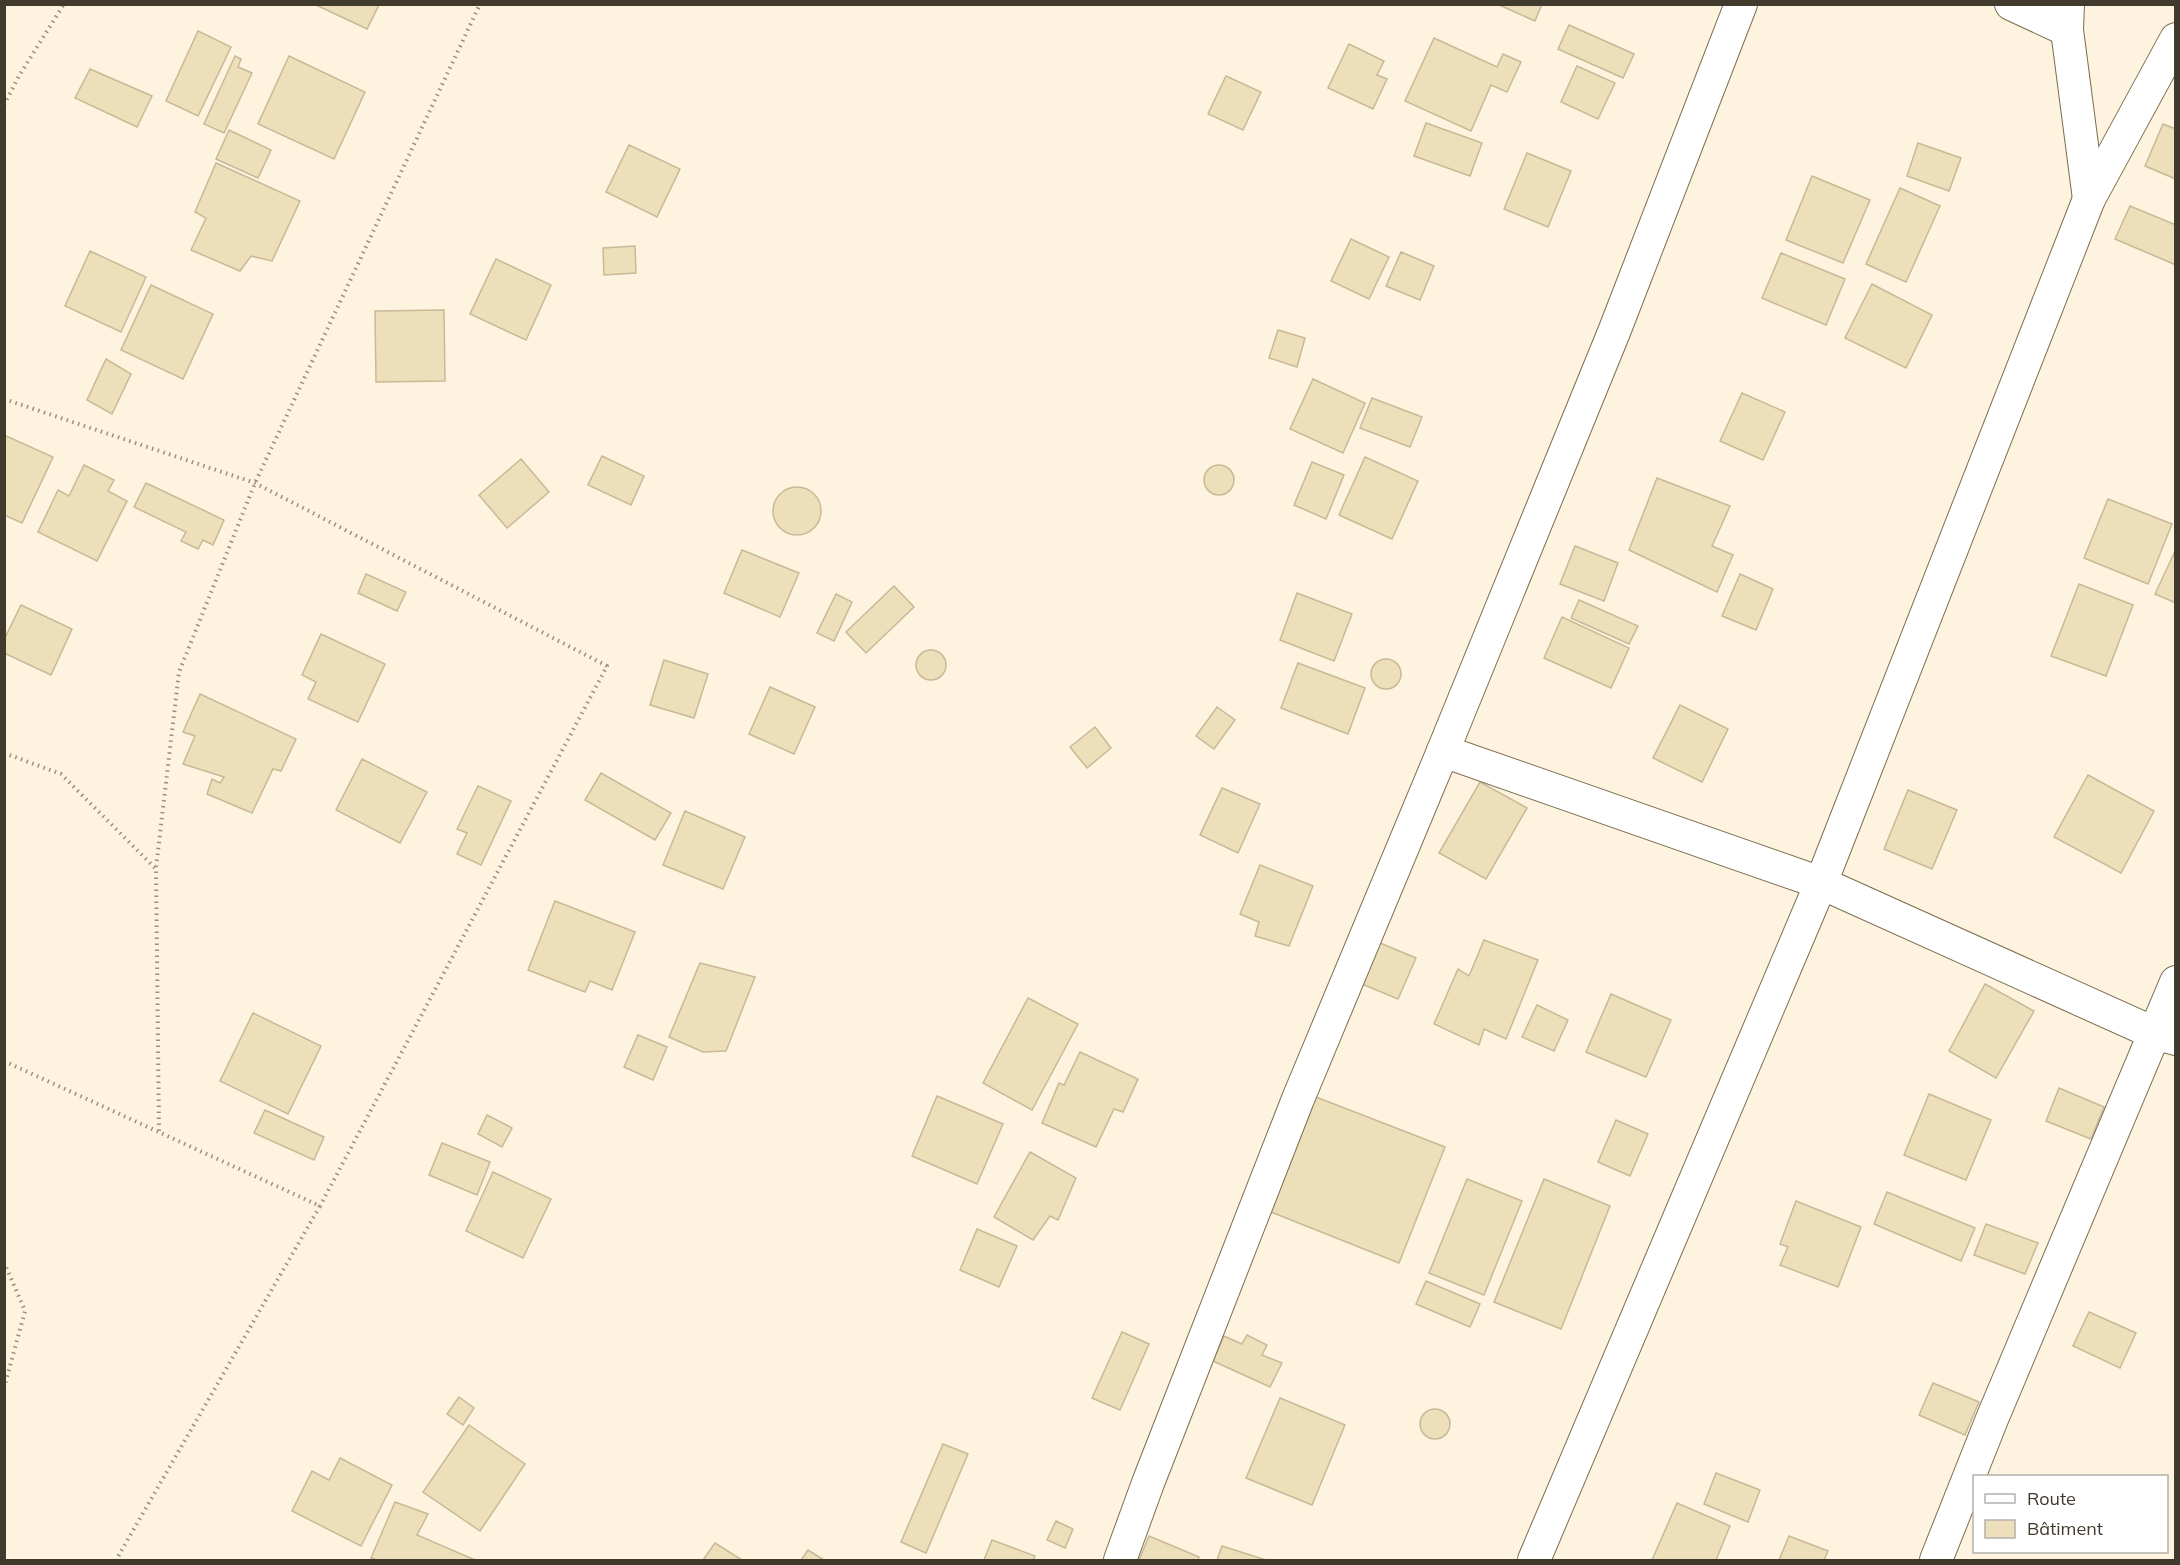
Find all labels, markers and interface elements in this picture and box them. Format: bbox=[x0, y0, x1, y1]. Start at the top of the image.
legend bbox=[1973, 1475, 2168, 1553]
text: Route bbox=[2027, 1487, 2076, 1510]
text: Bâtiment bbox=[2027, 1517, 2103, 1540]

